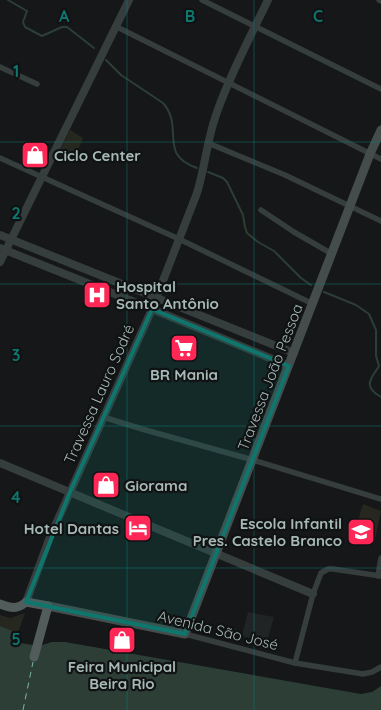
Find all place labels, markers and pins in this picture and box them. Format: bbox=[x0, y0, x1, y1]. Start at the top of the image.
shop icon: Ciclo Center bbox=[20, 140, 50, 170]
place label: Ciclo Center bbox=[54, 146, 141, 165]
place label: Hospital Santo Antônio bbox=[116, 277, 219, 313]
hospital icon: Hospital Santo Antônio bbox=[82, 280, 112, 310]
supermarket icon: BR Mania bbox=[169, 333, 199, 363]
place label: BR Mania bbox=[150, 365, 218, 384]
shop icon: Giorama bbox=[91, 470, 121, 500]
place label: Giorama bbox=[125, 476, 187, 495]
hotel icon: Hotel Dantas bbox=[123, 513, 153, 543]
place label: Escola Infantil Pres. Castelo Branco bbox=[193, 514, 342, 550]
school or university icon: Escola Infantil Pres. Castelo Branco bbox=[346, 517, 376, 547]
place label: Hotel Dantas bbox=[24, 519, 119, 538]
shop icon: Feira Municipal Beira Rio bbox=[107, 625, 137, 655]
place label: Feira Municipal Beira Rio bbox=[68, 657, 176, 693]

